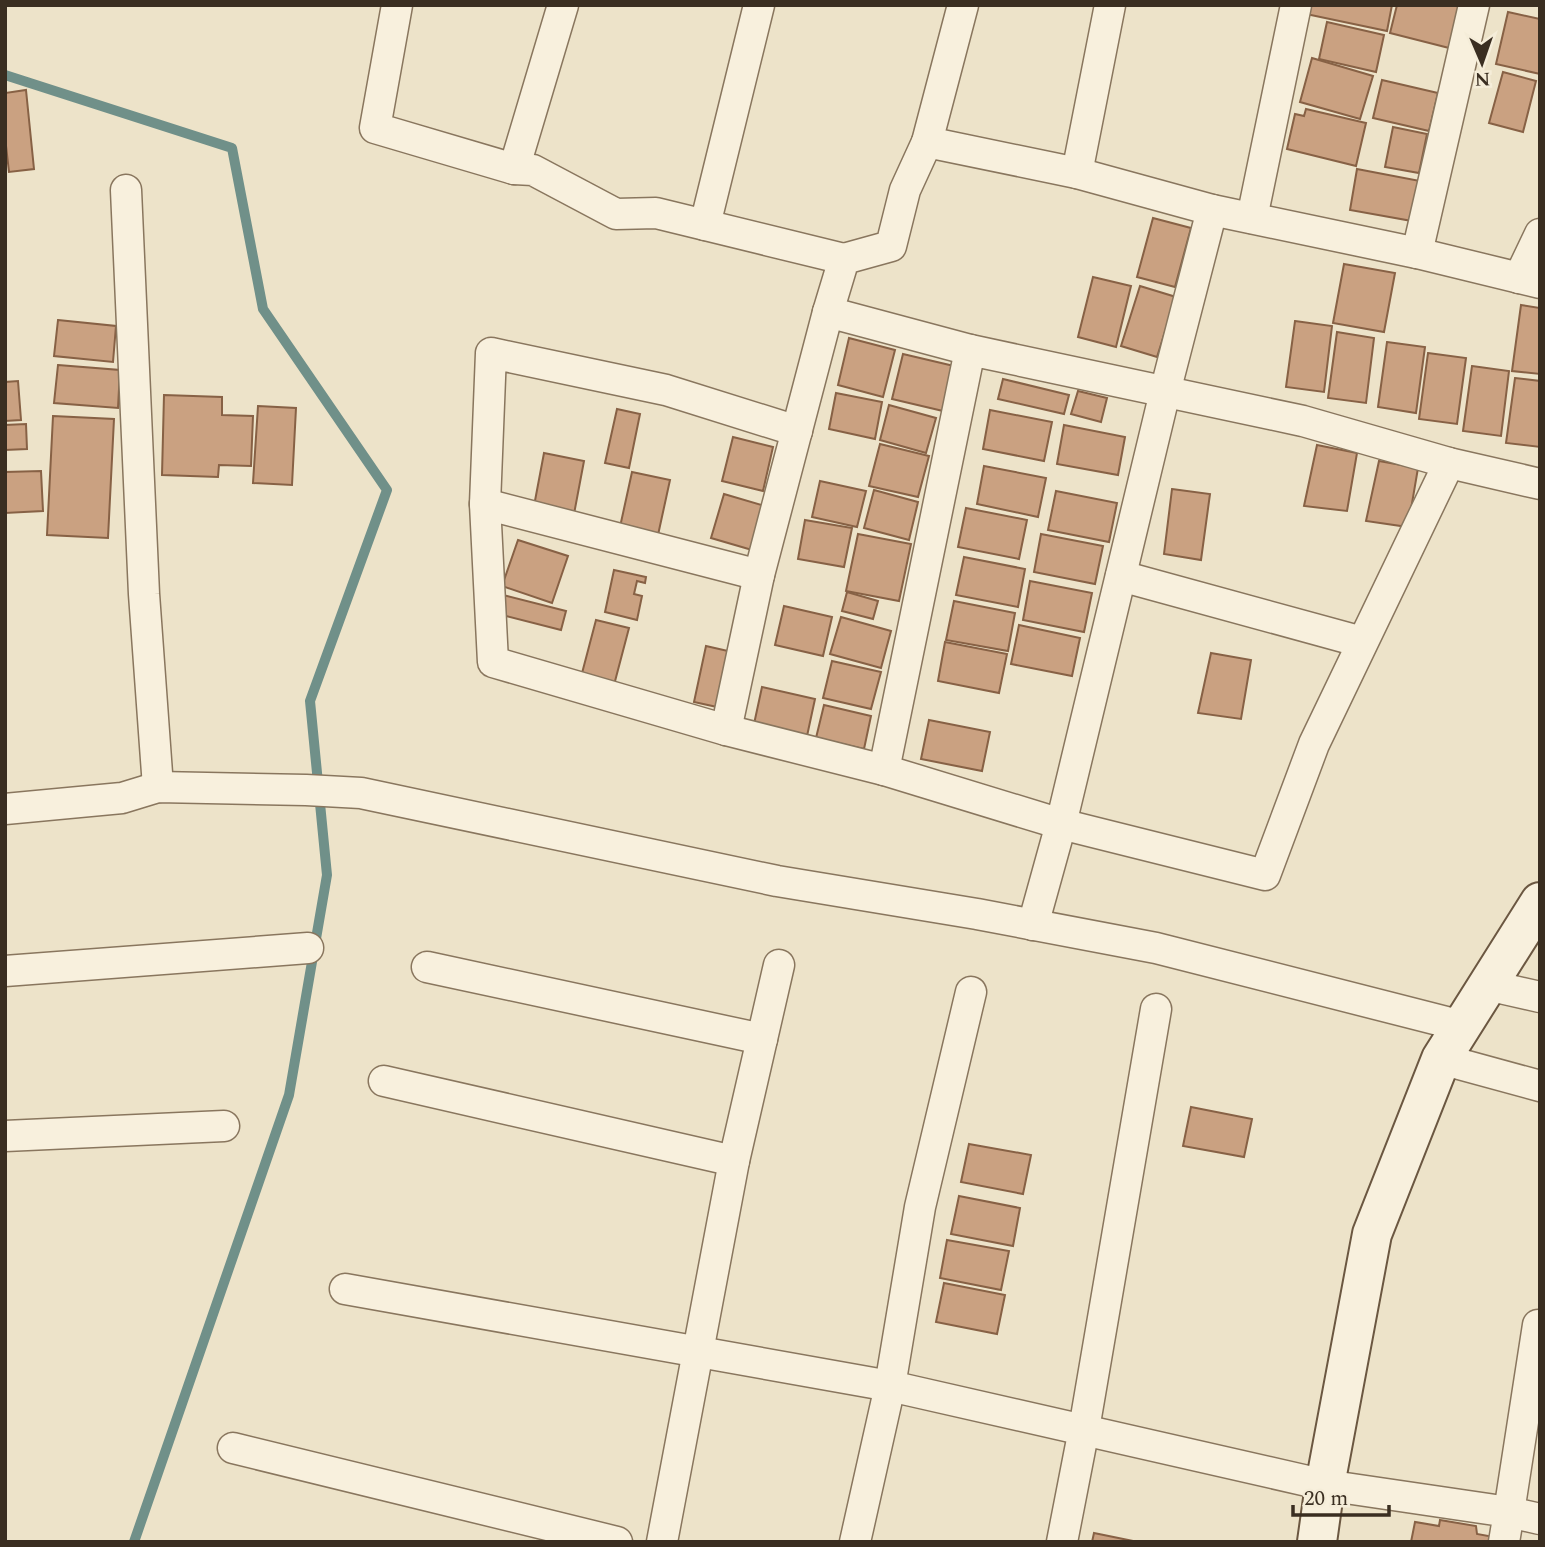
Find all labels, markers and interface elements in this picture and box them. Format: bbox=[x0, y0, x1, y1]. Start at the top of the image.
north arrow bbox=[1447, 28, 1517, 98]
text: N bbox=[1474, 64, 1491, 93]
scale bar bbox=[1293, 1474, 1389, 1518]
text: 20 m bbox=[1304, 1483, 1348, 1515]

